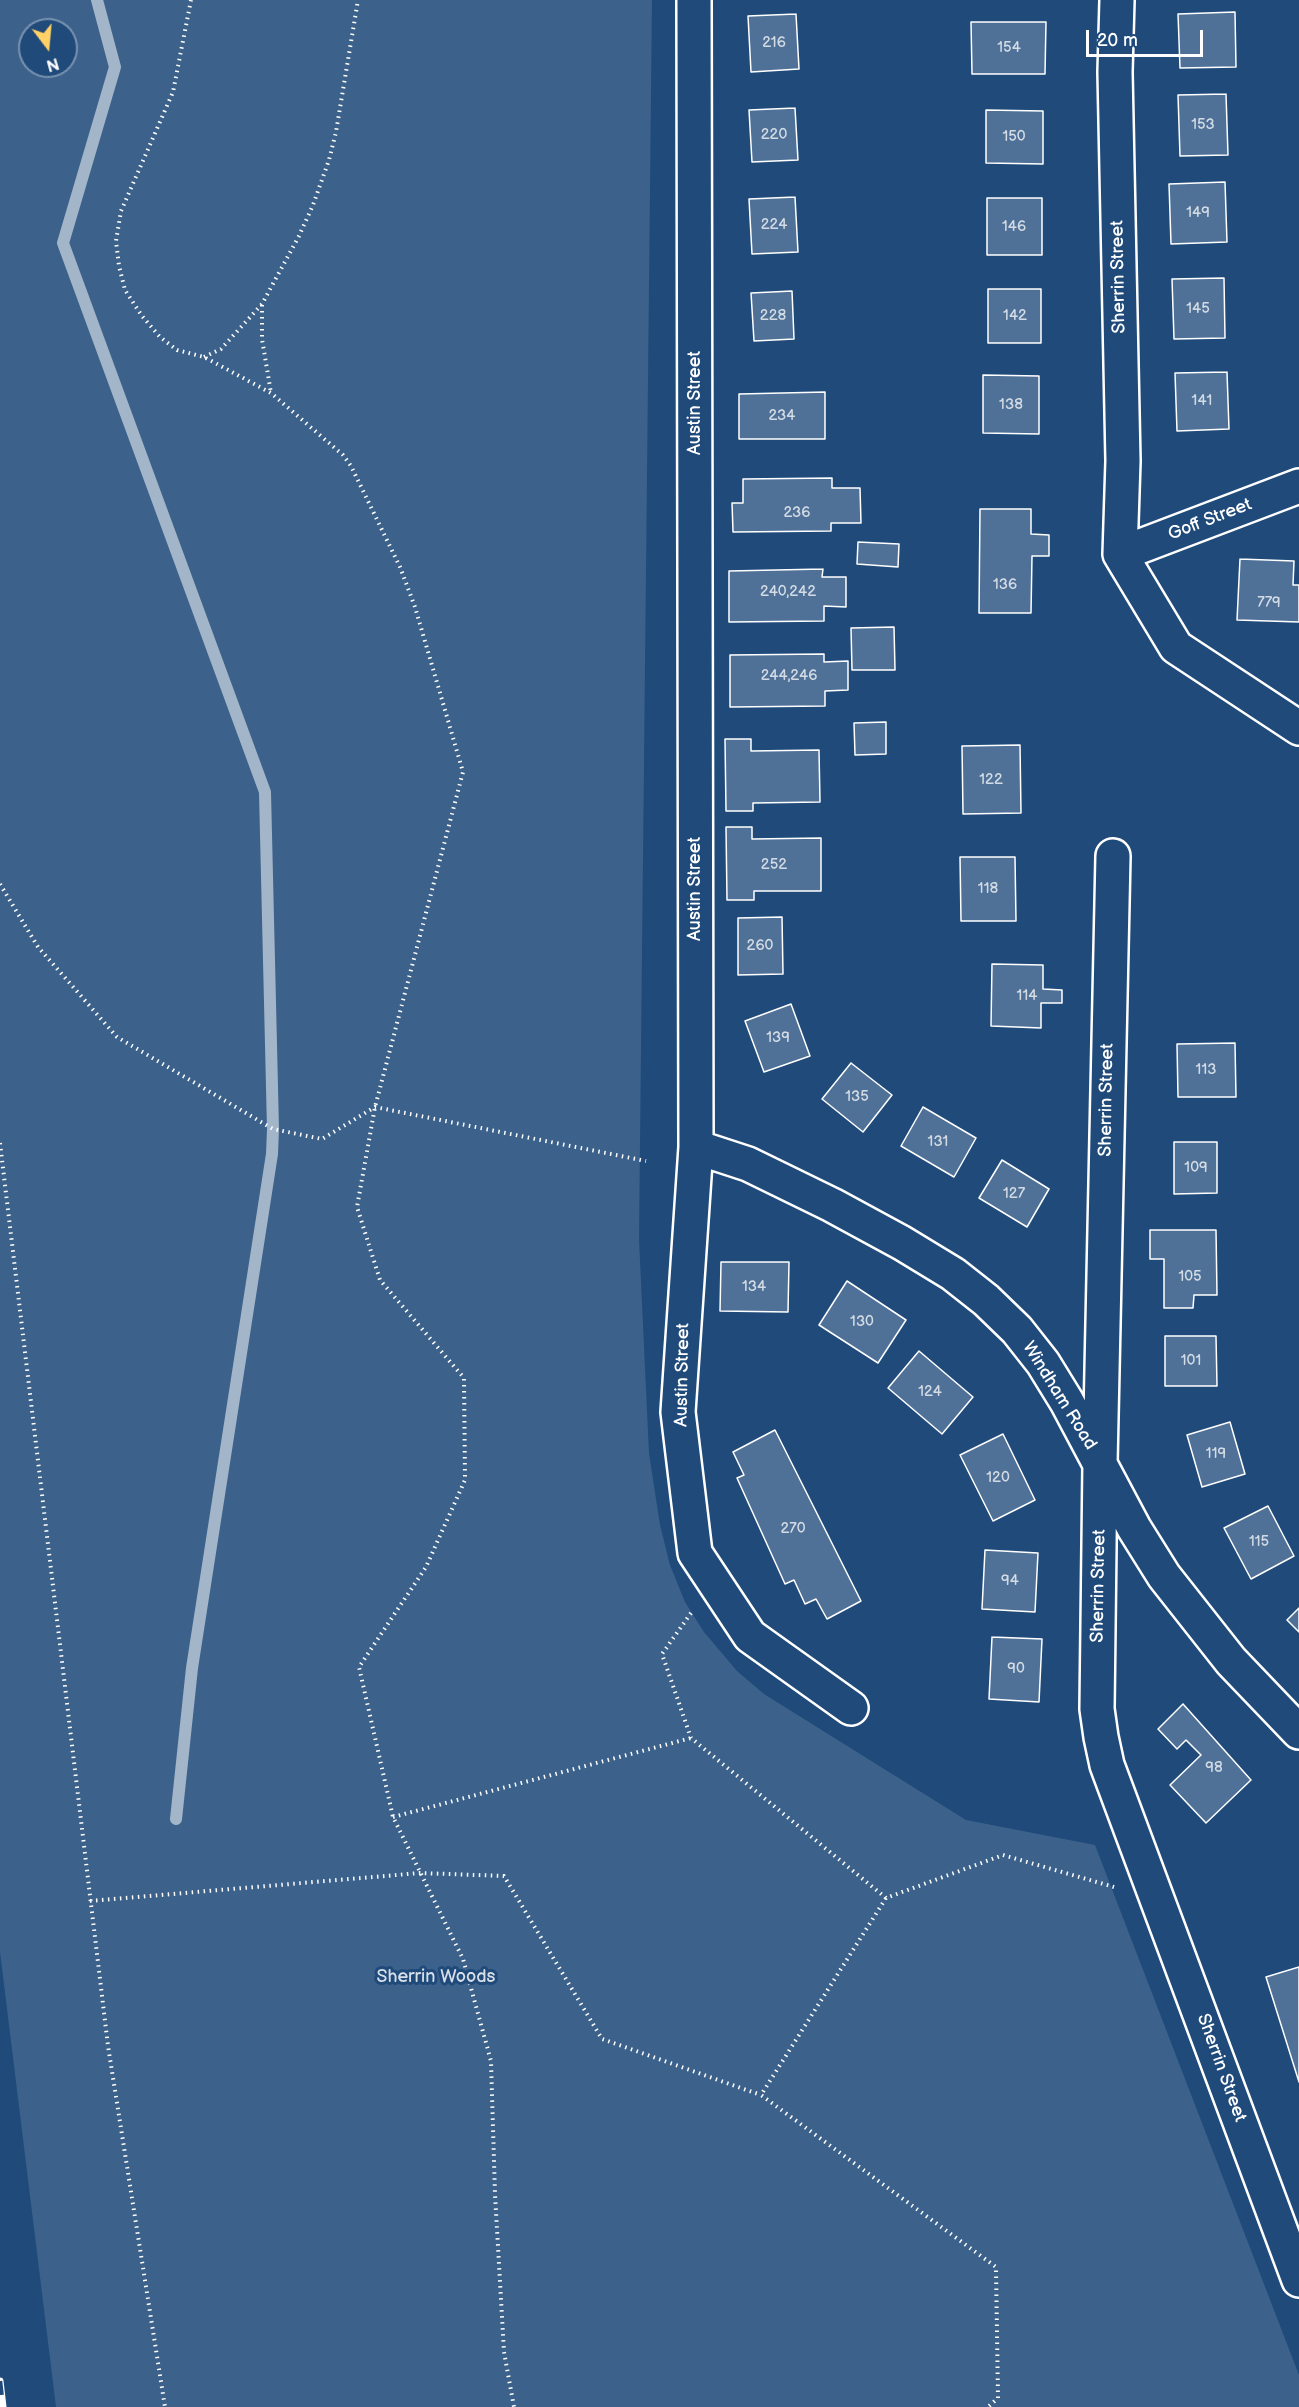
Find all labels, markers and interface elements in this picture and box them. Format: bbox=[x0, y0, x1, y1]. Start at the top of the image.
north arrow bbox=[18, 18, 78, 78]
scale bar bbox=[1089, 18, 1206, 56]
text: 20 m bbox=[1097, 30, 1138, 51]
house number: 216 bbox=[762, 34, 786, 52]
house number: 154 bbox=[997, 39, 1021, 57]
text: N bbox=[44, 53, 61, 75]
house number: 153 bbox=[1191, 116, 1215, 134]
house number: 220 bbox=[761, 126, 787, 144]
house number: 150 bbox=[1002, 128, 1026, 146]
house number: 149 bbox=[1186, 204, 1210, 222]
house number: 224 bbox=[761, 216, 787, 234]
house number: 146 bbox=[1002, 218, 1026, 236]
street label: Sherrin Street bbox=[1107, 220, 1131, 334]
house number: 145 bbox=[1186, 300, 1210, 318]
house number: 228 bbox=[760, 307, 786, 325]
house number: 142 bbox=[1003, 307, 1027, 325]
street label: Austin Street bbox=[684, 351, 706, 455]
house number: 141 bbox=[1192, 392, 1212, 410]
house number: 138 bbox=[999, 396, 1023, 414]
house number: 234 bbox=[769, 407, 795, 425]
street label: Goff Street bbox=[1165, 494, 1255, 546]
house number: 236 bbox=[784, 504, 810, 522]
house number: 136 bbox=[993, 576, 1017, 594]
house number: 240,242 bbox=[760, 583, 816, 601]
house number: 779 bbox=[1257, 594, 1281, 612]
house number: 244,246 bbox=[761, 667, 817, 685]
house number: 122 bbox=[979, 771, 1003, 789]
street label: Austin Street bbox=[684, 837, 706, 941]
house number: 252 bbox=[761, 856, 787, 874]
house number: 118 bbox=[978, 880, 998, 898]
house number: 260 bbox=[747, 937, 773, 955]
house number: 114 bbox=[1017, 987, 1037, 1005]
house number: 139 bbox=[766, 1029, 790, 1047]
street label: Sherrin Street bbox=[1095, 1043, 1119, 1157]
house number: 113 bbox=[1196, 1061, 1216, 1079]
house number: 135 bbox=[845, 1088, 869, 1106]
house number: 131 bbox=[928, 1133, 948, 1151]
house number: 109 bbox=[1184, 1159, 1208, 1177]
house number: 127 bbox=[1003, 1185, 1025, 1203]
house number: 105 bbox=[1178, 1268, 1202, 1286]
house number: 134 bbox=[742, 1278, 766, 1296]
house number: 130 bbox=[850, 1313, 874, 1331]
street label: Austin Street bbox=[671, 1323, 695, 1427]
street label: Windham Road bbox=[1017, 1338, 1101, 1454]
house number: 101 bbox=[1181, 1352, 1201, 1370]
house number: 124 bbox=[918, 1383, 942, 1401]
house number: 119 bbox=[1206, 1445, 1226, 1463]
house number: 120 bbox=[986, 1469, 1010, 1487]
house number: 270 bbox=[780, 1520, 806, 1538]
street label: Sherrin Street bbox=[1087, 1529, 1111, 1643]
house number: 115 bbox=[1249, 1533, 1269, 1551]
house number: 94 bbox=[1001, 1572, 1019, 1590]
house number: 90 bbox=[1007, 1660, 1025, 1678]
house number: 98 bbox=[1205, 1759, 1223, 1777]
park label: Sherrin Woods bbox=[377, 1966, 495, 1988]
street label: Sherrin Street bbox=[1191, 2011, 1251, 2125]

